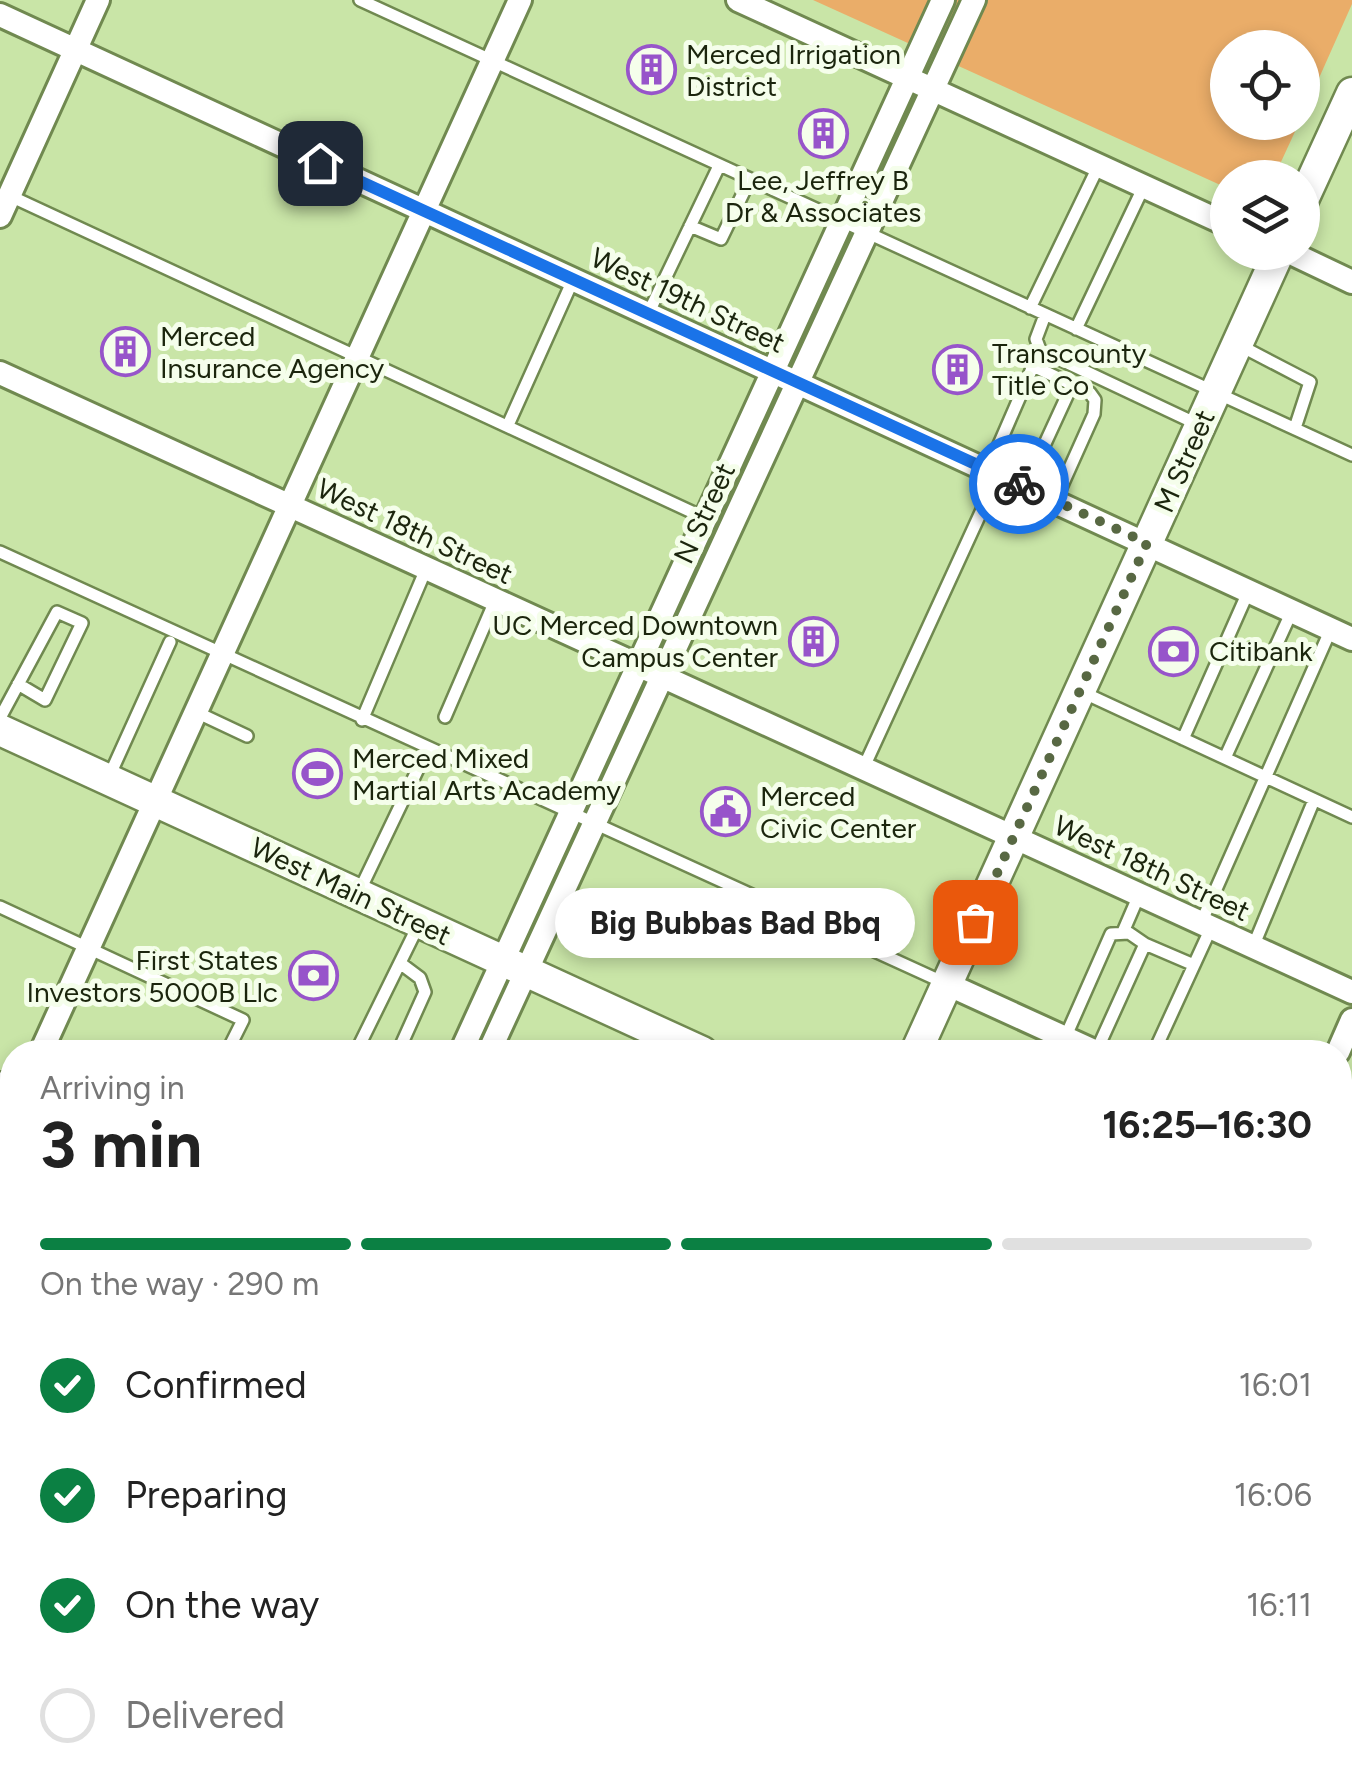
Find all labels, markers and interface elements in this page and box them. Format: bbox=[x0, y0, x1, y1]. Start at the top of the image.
map controls bbox=[1210, 30, 1320, 270]
button: locate bbox=[1210, 30, 1320, 140]
place label: Merced Irrigation District bbox=[686, 37, 901, 103]
building icon: Merced Irrigation District bbox=[625, 44, 677, 96]
building icon: Lee, Jeffrey B Dr & Associates bbox=[797, 107, 849, 159]
pin bbox=[278, 121, 363, 206]
icon: home bbox=[293, 136, 348, 191]
button: layers bbox=[1210, 160, 1320, 270]
place label: Lee, Jeffrey B Dr & Associates bbox=[725, 163, 921, 229]
street label: West 19th Street bbox=[585, 240, 791, 360]
place label: Merced Insurance Agency bbox=[160, 319, 384, 385]
building icon: Merced Insurance Agency bbox=[99, 326, 151, 378]
place label: Transcounty Title Co bbox=[992, 336, 1147, 402]
building icon: Transcounty Title Co bbox=[931, 343, 983, 395]
street label: M Street bbox=[1146, 404, 1222, 518]
courier bbox=[969, 434, 1069, 534]
street label: N Street bbox=[666, 457, 742, 569]
icon: bike bbox=[992, 457, 1047, 512]
street label: West 18th Street bbox=[312, 471, 518, 591]
place label: UC Merced Downtown Campus Center bbox=[492, 608, 779, 674]
building icon: UC Merced Downtown Campus Center bbox=[787, 615, 839, 667]
bank icon: Citibank bbox=[1148, 625, 1200, 677]
place label: Citibank bbox=[1209, 634, 1313, 668]
place label: Merced Mixed Martial Arts Academy bbox=[352, 741, 621, 807]
sports icon: Merced Mixed Martial Arts Academy bbox=[291, 748, 343, 800]
place label: Merced Civic Center bbox=[760, 779, 917, 845]
public building icon: Merced Civic Center bbox=[699, 786, 751, 838]
street label: West 18th Street bbox=[1049, 808, 1255, 928]
street label: West Main Street bbox=[245, 830, 457, 952]
pin bbox=[933, 880, 1018, 965]
callout: Big Bubbas Bad Bbq bbox=[555, 887, 915, 957]
icon: bag bbox=[948, 895, 1003, 950]
text: Big Bubbas Bad Bbq bbox=[589, 904, 881, 942]
place label: First States Investors 5000B Llc bbox=[26, 943, 278, 1009]
bank icon: First States Investors 5000B Llc bbox=[287, 950, 339, 1002]
text: Arriving in bbox=[40, 1069, 185, 1107]
text: 16:25–16:30 bbox=[1102, 1102, 1312, 1148]
text: 3 min bbox=[40, 1105, 202, 1183]
text: On the way · 290 m bbox=[40, 1265, 319, 1303]
icon: check bbox=[40, 1358, 95, 1413]
text: Confirmed bbox=[125, 1362, 307, 1408]
text: 16:01 bbox=[1239, 1366, 1312, 1404]
icon: check bbox=[40, 1468, 95, 1523]
text: Preparing bbox=[125, 1472, 287, 1518]
text: 16:06 bbox=[1234, 1476, 1312, 1514]
icon: check bbox=[40, 1578, 95, 1633]
text: On the way bbox=[125, 1582, 319, 1628]
text: 16:11 bbox=[1246, 1586, 1312, 1624]
text: Delivered bbox=[125, 1692, 285, 1738]

